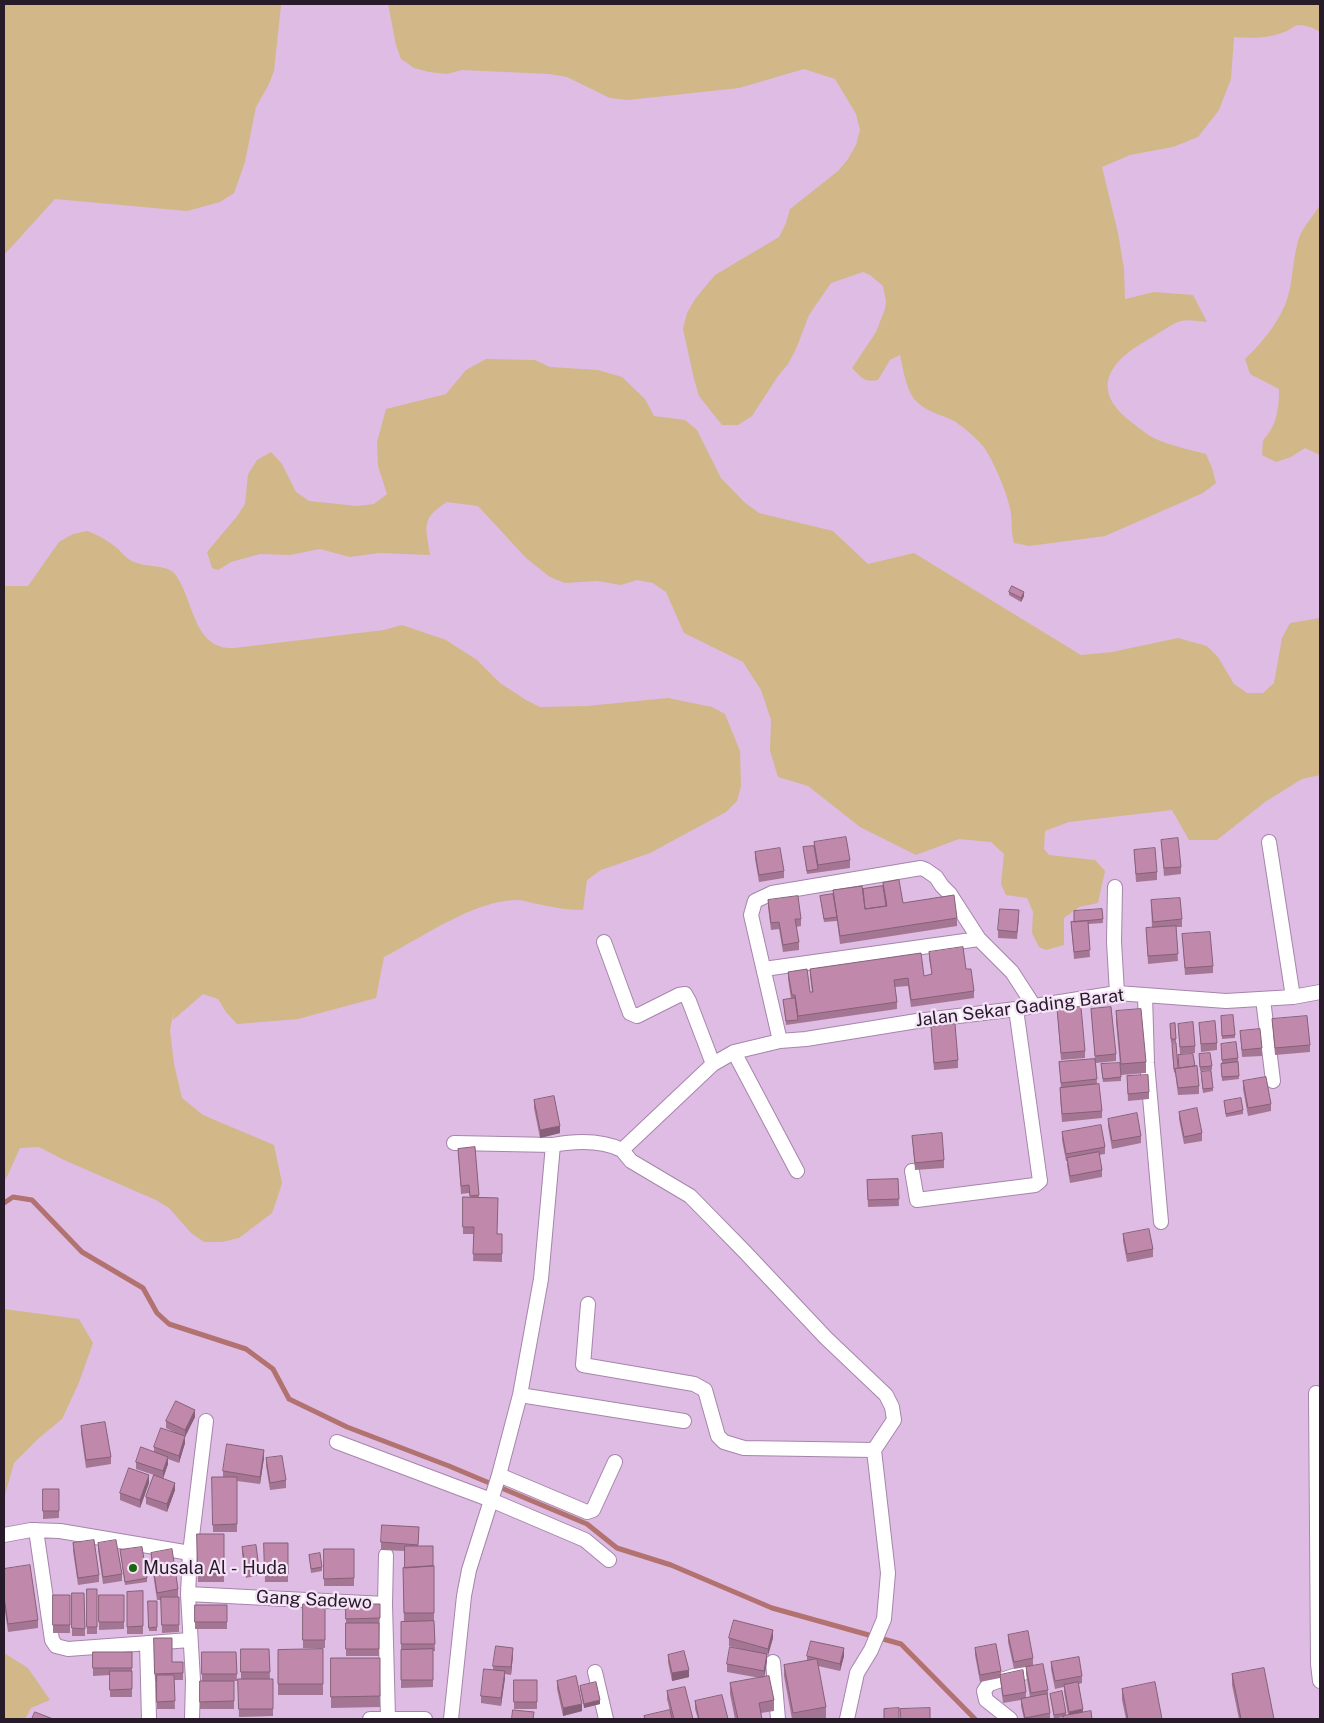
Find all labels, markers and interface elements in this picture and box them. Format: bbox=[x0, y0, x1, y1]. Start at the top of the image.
street label: Jalan Sekar Gading Barat bbox=[914, 984, 1126, 1032]
place label: Musala Al - Huda bbox=[143, 1557, 287, 1579]
marker: Musala Al - Huda bbox=[127, 1562, 139, 1574]
street label: Gang Sadewo bbox=[256, 1586, 372, 1614]

